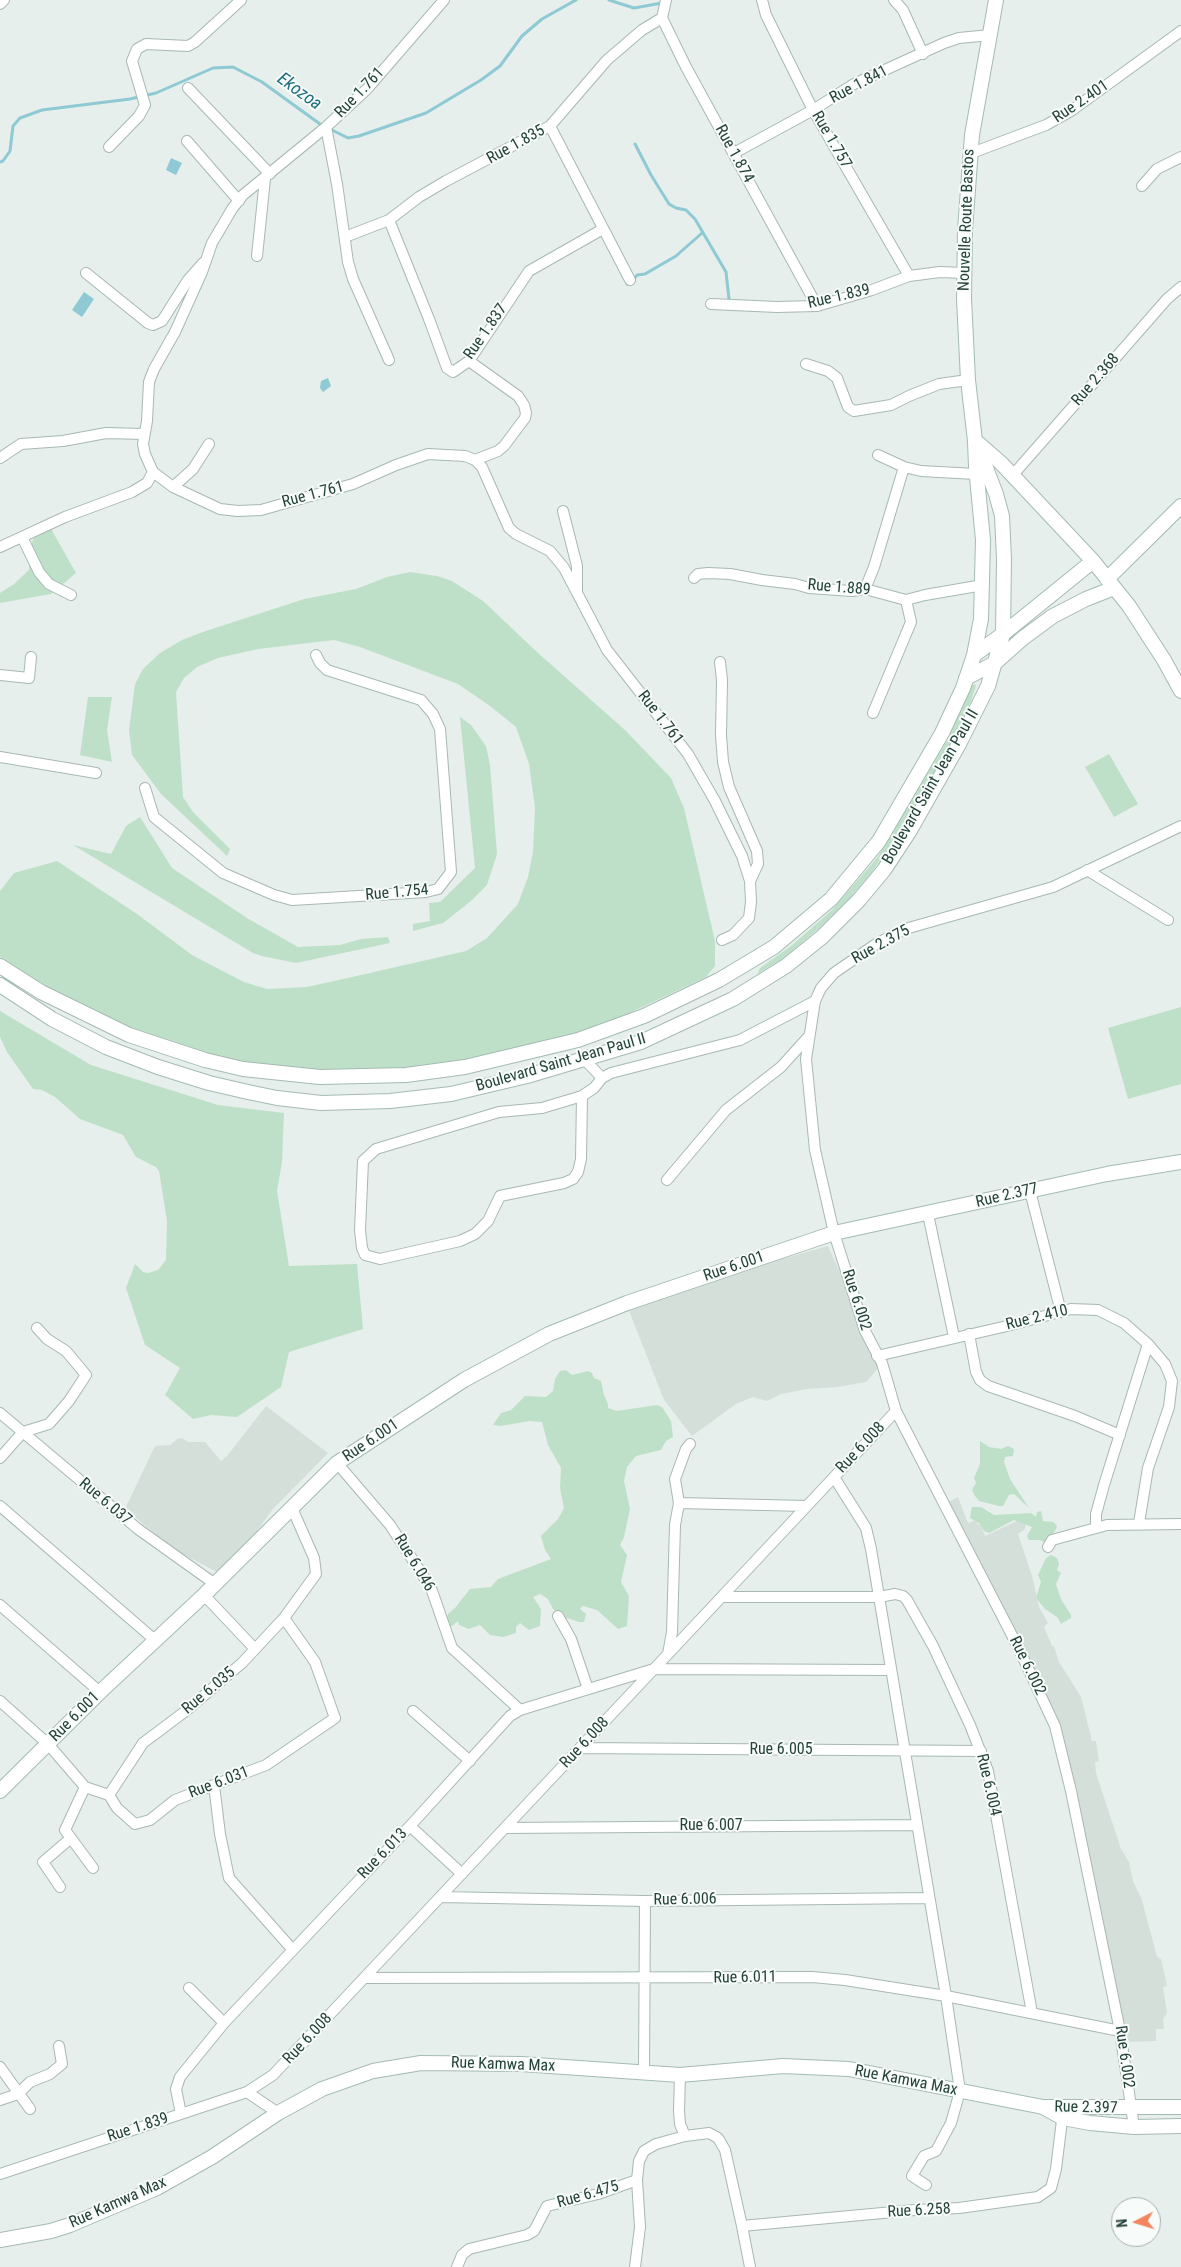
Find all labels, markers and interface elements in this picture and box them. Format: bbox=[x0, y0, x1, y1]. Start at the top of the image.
street label: Rue 1.841 bbox=[827, 62, 891, 108]
street label: Rue 1.761 bbox=[331, 64, 389, 122]
water label: Ekozoa bbox=[273, 69, 325, 115]
street label: Rue 2.401 bbox=[1049, 76, 1113, 128]
street label: Rue 1.757 bbox=[807, 108, 855, 172]
street label: Rue 1.835 bbox=[484, 121, 548, 169]
street label: Rue 1.874 bbox=[710, 122, 758, 186]
street label: Nouvelle Route Bastos bbox=[955, 149, 979, 291]
street label: Rue 1.839 bbox=[806, 281, 872, 313]
street label: Rue 1.837 bbox=[460, 301, 512, 363]
street label: Rue 2.368 bbox=[1068, 350, 1124, 410]
street label: Rue 1.761 bbox=[280, 478, 346, 512]
street label: Rue 1.889 bbox=[807, 576, 871, 600]
street label: Rue 1.761 bbox=[633, 687, 687, 749]
street label: Boulevard Saint Jean Paul II bbox=[879, 706, 983, 868]
street label: Rue 1.754 bbox=[365, 881, 429, 905]
street label: Rue 2.375 bbox=[849, 921, 913, 969]
street label: Boulevard Saint Jean Paul II bbox=[474, 1030, 648, 1096]
street label: Rue 2.377 bbox=[974, 1180, 1040, 1212]
street label: Rue 6.001 bbox=[701, 1248, 767, 1286]
street label: Rue 6.002 bbox=[837, 1267, 875, 1333]
street label: Rue 2.410 bbox=[1004, 1301, 1070, 1335]
street label: Rue 6.001 bbox=[339, 1415, 403, 1467]
street label: Rue 6.008 bbox=[832, 1418, 890, 1478]
street label: Rue 6.037 bbox=[75, 1474, 135, 1530]
street label: Rue 6.046 bbox=[389, 1531, 439, 1595]
street label: Rue 6.002 bbox=[1005, 1633, 1049, 1699]
street label: Rue 6.035 bbox=[179, 1663, 239, 1719]
street label: Rue 6.001 bbox=[46, 1688, 104, 1746]
street label: Rue 6.008 bbox=[556, 1713, 614, 1773]
street label: Rue 6.005 bbox=[749, 1740, 813, 1760]
street label: Rue 6.004 bbox=[972, 1752, 1004, 1818]
street label: Rue 6.031 bbox=[186, 1763, 252, 1803]
street label: Rue 6.007 bbox=[679, 1816, 743, 1836]
street label: Rue 6.013 bbox=[354, 1825, 412, 1883]
street label: Rue 6.006 bbox=[653, 1890, 717, 1910]
street label: Rue 6.011 bbox=[713, 1968, 777, 1988]
street label: Rue 6.008 bbox=[279, 2009, 337, 2069]
street label: Rue 6.002 bbox=[1110, 2024, 1138, 2090]
street label: Rue Kamwa Max bbox=[451, 2054, 555, 2076]
street label: Rue Kamwa Max bbox=[853, 2062, 959, 2100]
street label: Rue 2.397 bbox=[1054, 2098, 1118, 2118]
street label: Rue 1.839 bbox=[105, 2109, 171, 2147]
street label: Rue Kamwa Max bbox=[66, 2173, 170, 2233]
street label: Rue 6.475 bbox=[555, 2177, 621, 2213]
north arrow bbox=[1111, 2197, 1161, 2247]
street label: Rue 6.258 bbox=[887, 2200, 951, 2222]
text: N bbox=[1114, 2218, 1130, 2228]

